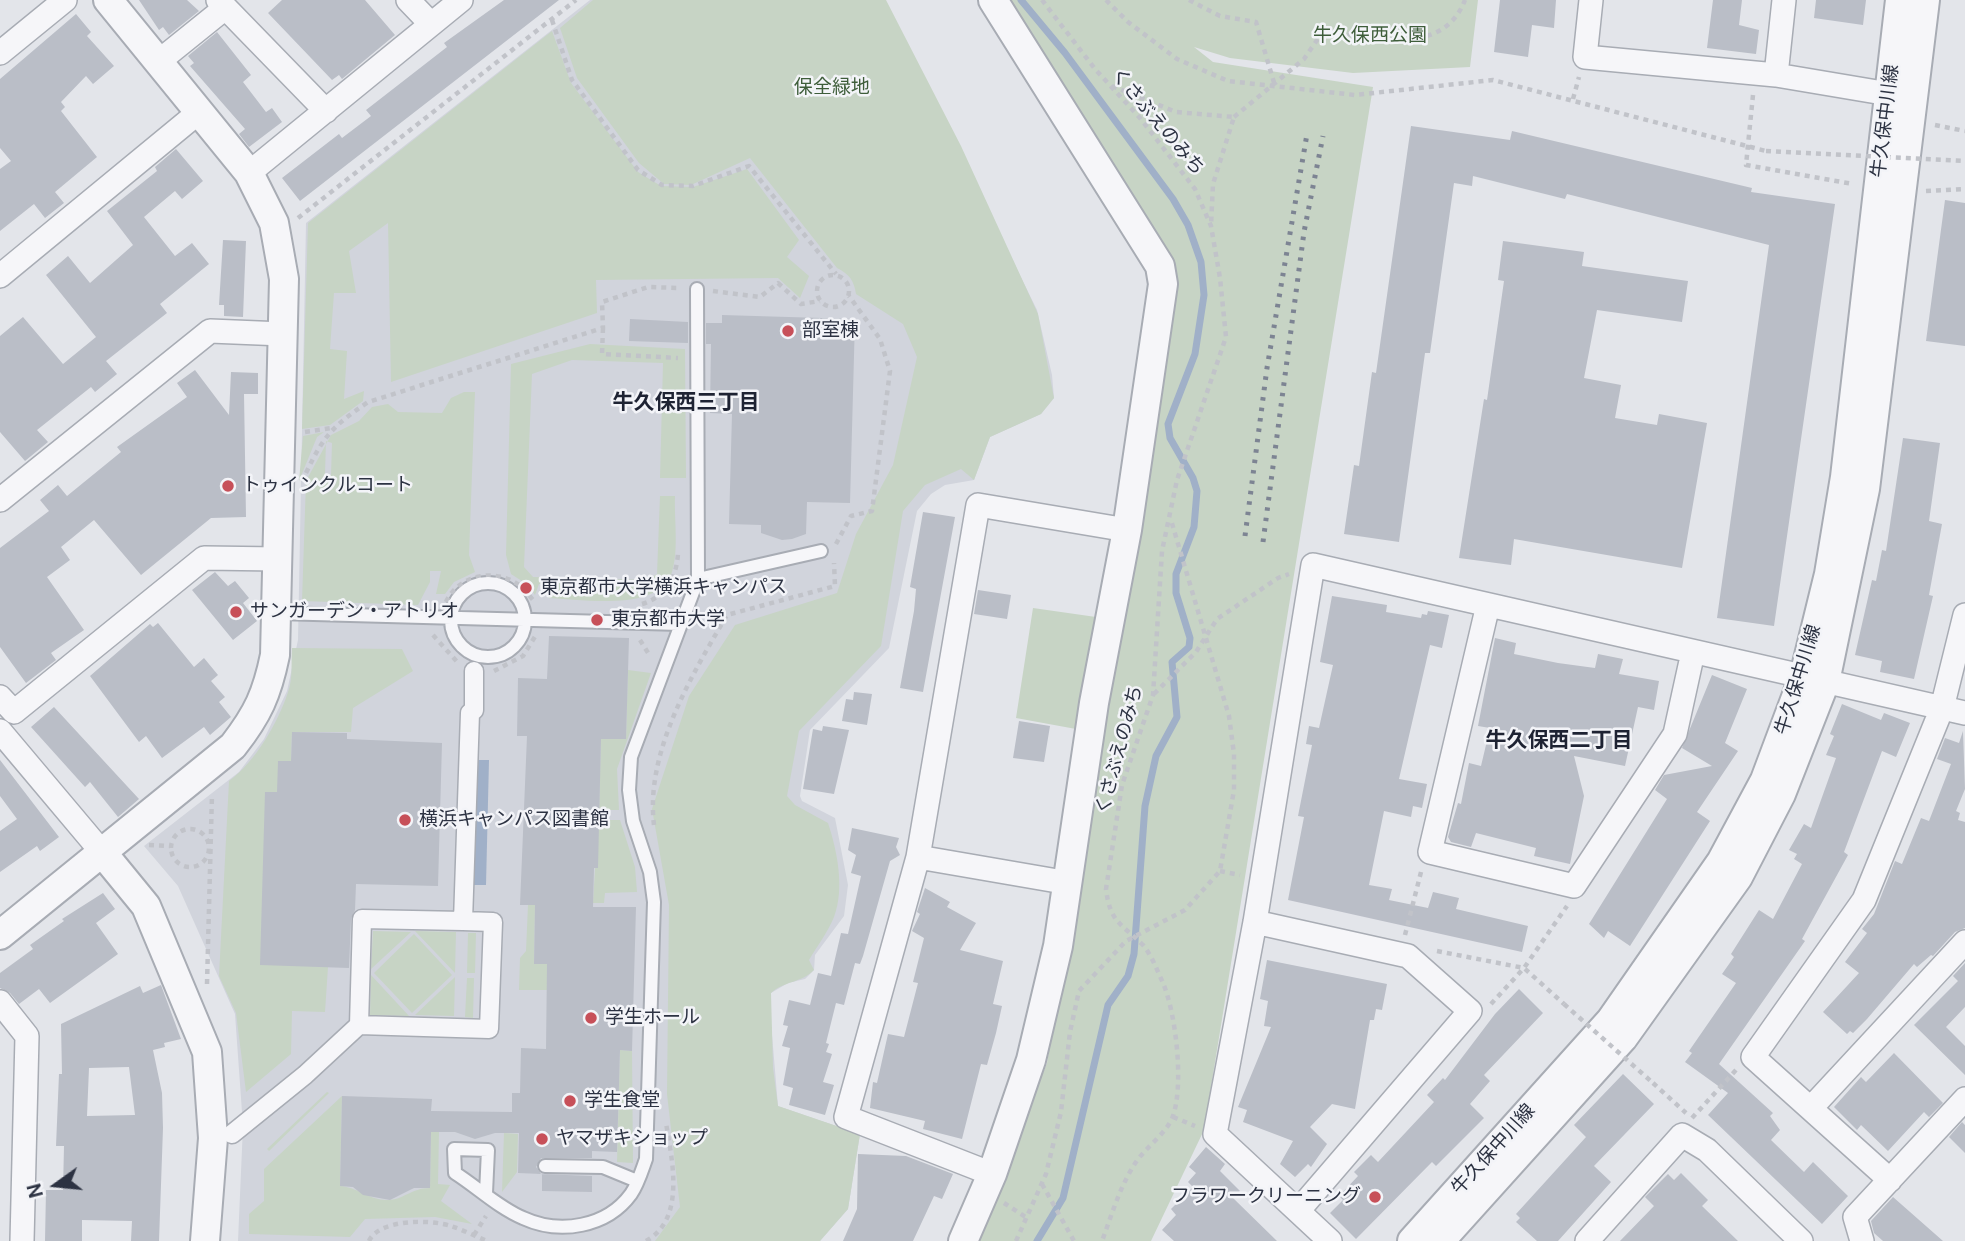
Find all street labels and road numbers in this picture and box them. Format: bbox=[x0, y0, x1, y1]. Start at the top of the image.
street label: 牛久保中川線 bbox=[1868, 63, 1904, 179]
street label: くさぶえのみち bbox=[1106, 64, 1208, 180]
street label: 牛久保中川線 bbox=[1771, 622, 1827, 738]
street label: くさぶえのみち bbox=[1092, 683, 1148, 817]
street label: 牛久保中川線 bbox=[1447, 1100, 1541, 1200]

